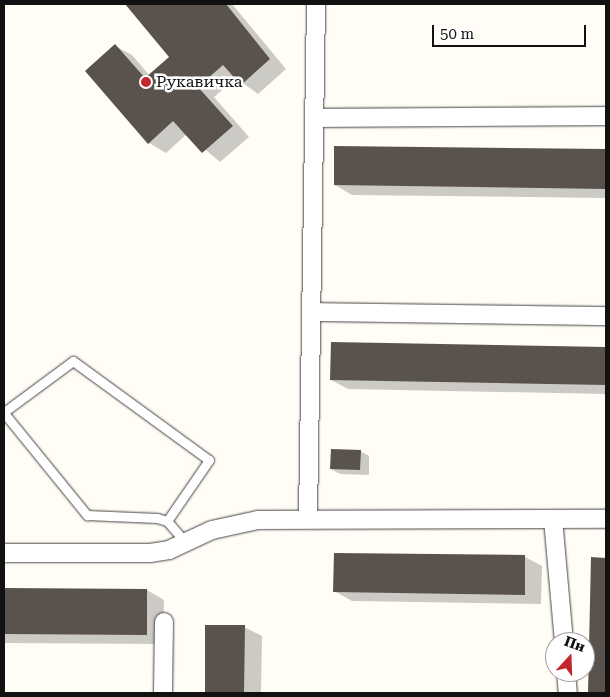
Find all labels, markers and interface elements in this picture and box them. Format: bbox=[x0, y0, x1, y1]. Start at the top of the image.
scale bar bbox=[435, 15, 589, 47]
text: 50 m bbox=[440, 25, 474, 43]
place label: Рукавичка bbox=[156, 72, 242, 92]
marker: Рукавичка bbox=[140, 76, 152, 88]
north arrow bbox=[545, 632, 595, 682]
text: Пн bbox=[562, 633, 587, 655]

